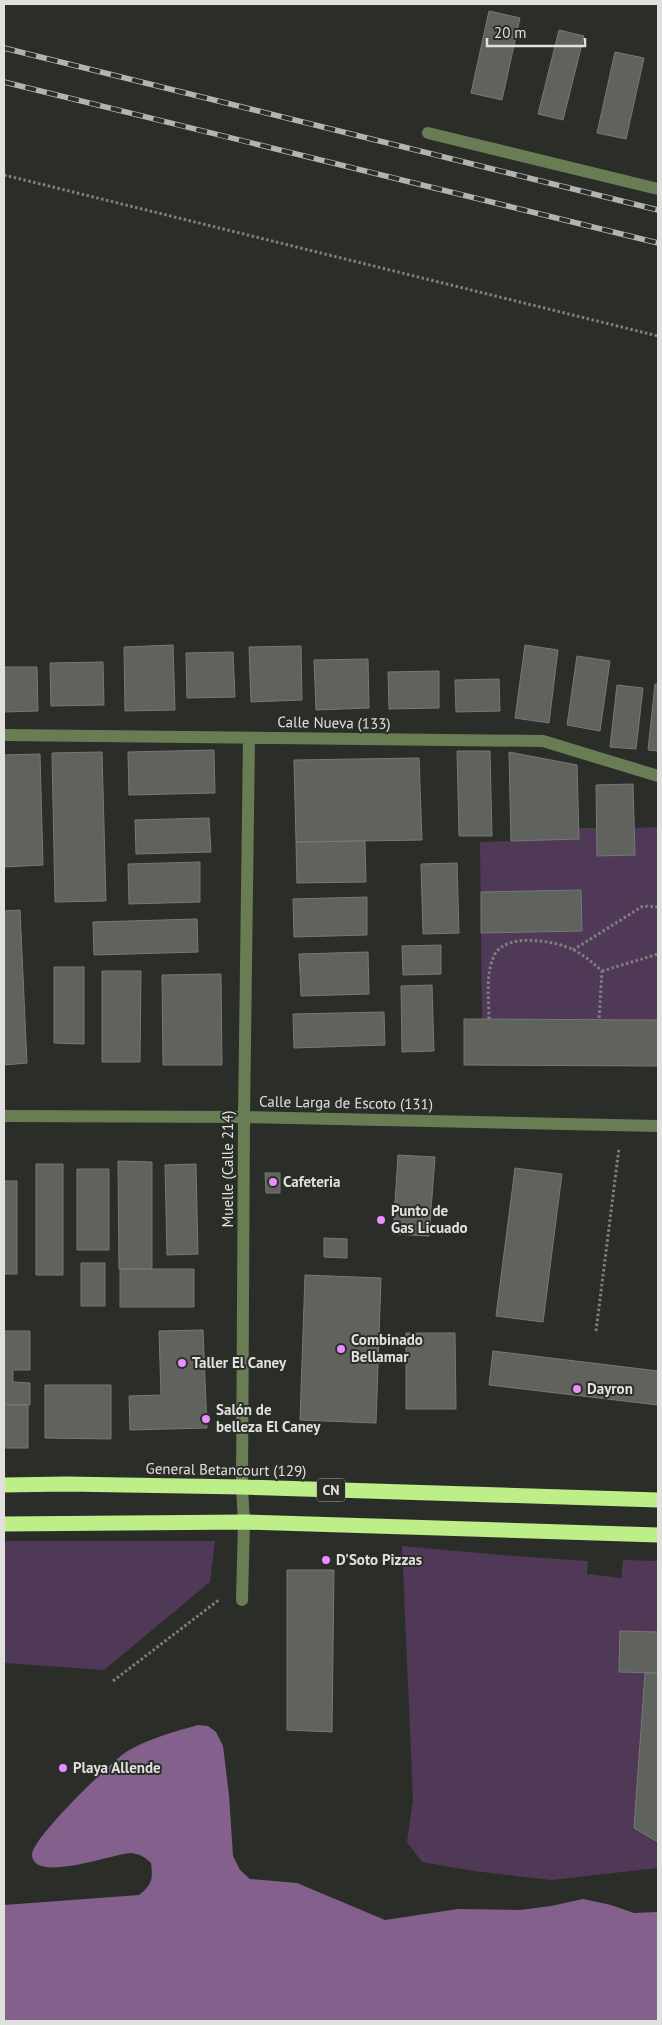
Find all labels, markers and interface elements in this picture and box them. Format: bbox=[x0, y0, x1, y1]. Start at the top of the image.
scale bar bbox=[487, 15, 584, 47]
text: 20 m bbox=[494, 23, 527, 42]
street label: Calle Nueva (133) bbox=[277, 712, 391, 733]
street label: Calle Larga de Escoto (131) bbox=[259, 1091, 433, 1114]
street label: Muelle (Calle 214) bbox=[218, 1110, 237, 1228]
place label: Cafeteria bbox=[283, 1172, 341, 1191]
marker: Cafeteria bbox=[267, 1176, 279, 1188]
place label: Punto de Gas Licuado bbox=[391, 1201, 468, 1237]
marker: Punto de Gas Licuado bbox=[375, 1214, 387, 1226]
place label: Combinado Bellamar bbox=[351, 1330, 423, 1366]
marker: Combinado Bellamar bbox=[335, 1343, 347, 1355]
place label: Taller El Caney bbox=[192, 1353, 287, 1372]
marker: Taller El Caney bbox=[176, 1357, 188, 1369]
place label: Dayron bbox=[587, 1379, 633, 1398]
marker: Dayron bbox=[571, 1383, 583, 1395]
place label: Salón de belleza El Caney bbox=[216, 1400, 321, 1436]
marker: Salón de belleza El Caney bbox=[200, 1413, 212, 1425]
street label: General Betancourt (129) bbox=[145, 1459, 307, 1480]
road number: CN bbox=[317, 1478, 345, 1502]
place label: D'Soto Pizzas bbox=[336, 1550, 422, 1569]
marker: D'Soto Pizzas bbox=[320, 1554, 332, 1566]
place label: Playa Allende bbox=[73, 1758, 161, 1777]
marker: Playa Allende bbox=[57, 1762, 69, 1774]

